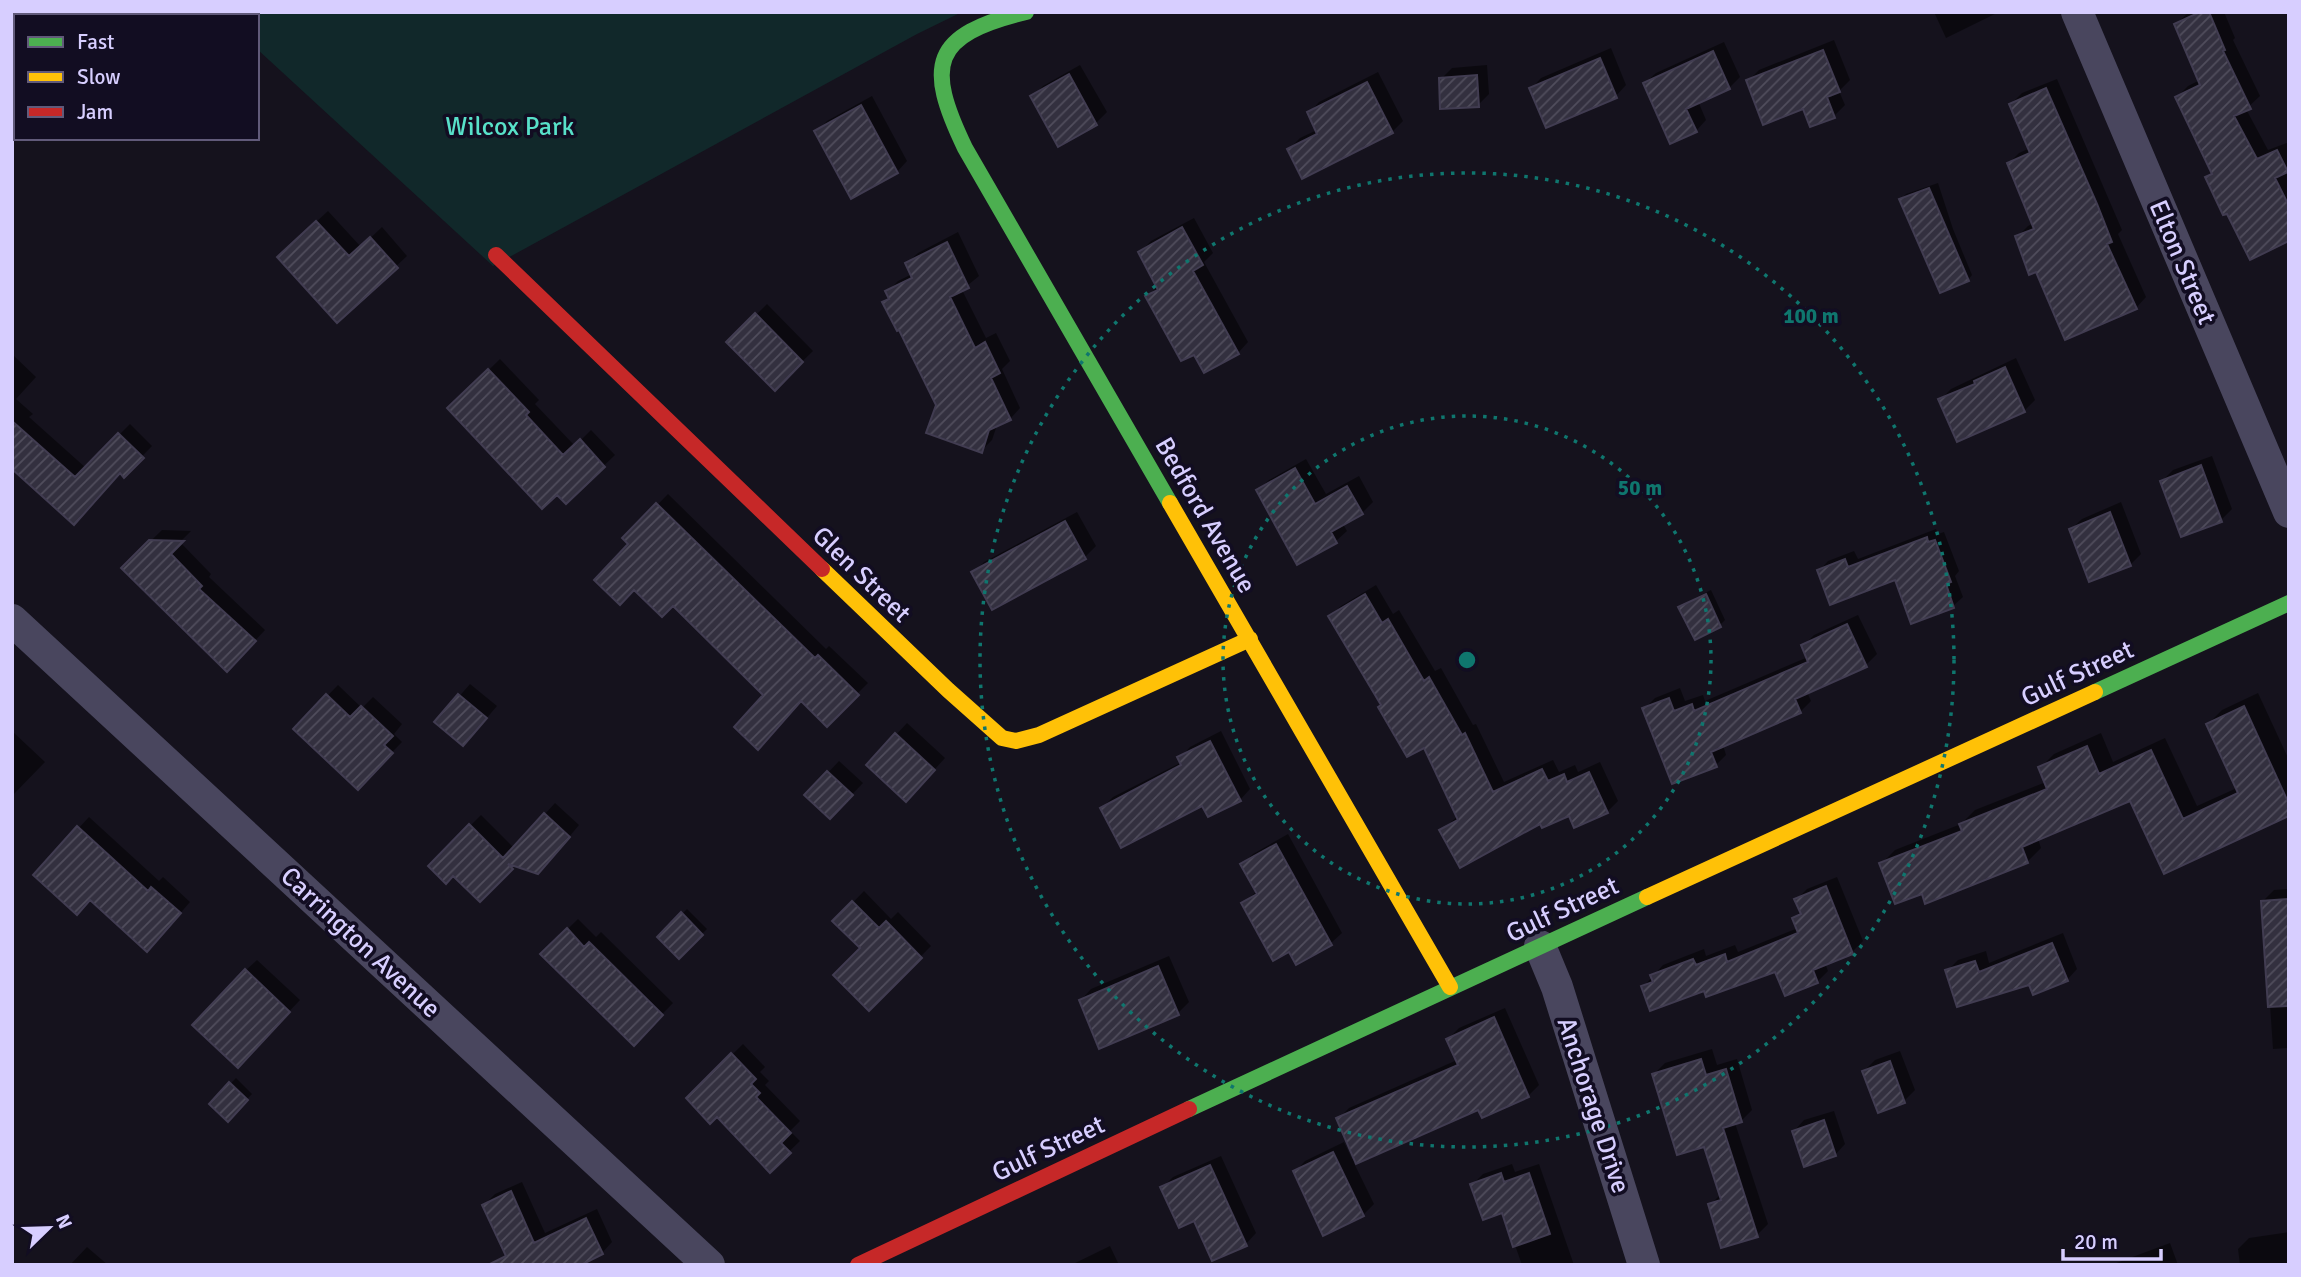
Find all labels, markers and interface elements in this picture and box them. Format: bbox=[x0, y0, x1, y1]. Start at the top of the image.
legend bbox=[14, 14, 259, 140]
text: Fast bbox=[77, 29, 114, 55]
text: Slow bbox=[77, 64, 121, 90]
text: Jam bbox=[77, 99, 113, 125]
park label: Wilcox Park bbox=[445, 111, 575, 143]
street label: Elton Street bbox=[2142, 195, 2223, 329]
text: 100 m bbox=[1783, 303, 1839, 329]
street label: Bedford Avenue bbox=[1148, 432, 1263, 599]
text: 50 m bbox=[1618, 475, 1662, 501]
street label: Glen Street bbox=[805, 520, 917, 630]
street label: Gulf Street bbox=[2016, 634, 2139, 714]
centre of rings bbox=[1455, 648, 1479, 672]
street label: Carrington Avenue bbox=[274, 860, 447, 1025]
street label: Gulf Street bbox=[1501, 870, 1624, 950]
street label: Anchorage Drive bbox=[1550, 1013, 1637, 1197]
street label: Gulf Street bbox=[987, 1109, 1110, 1189]
north arrow bbox=[14, 1193, 84, 1263]
text: N bbox=[50, 1211, 77, 1233]
scale bar bbox=[2063, 1218, 2161, 1262]
text: 20 m bbox=[2074, 1229, 2118, 1255]

